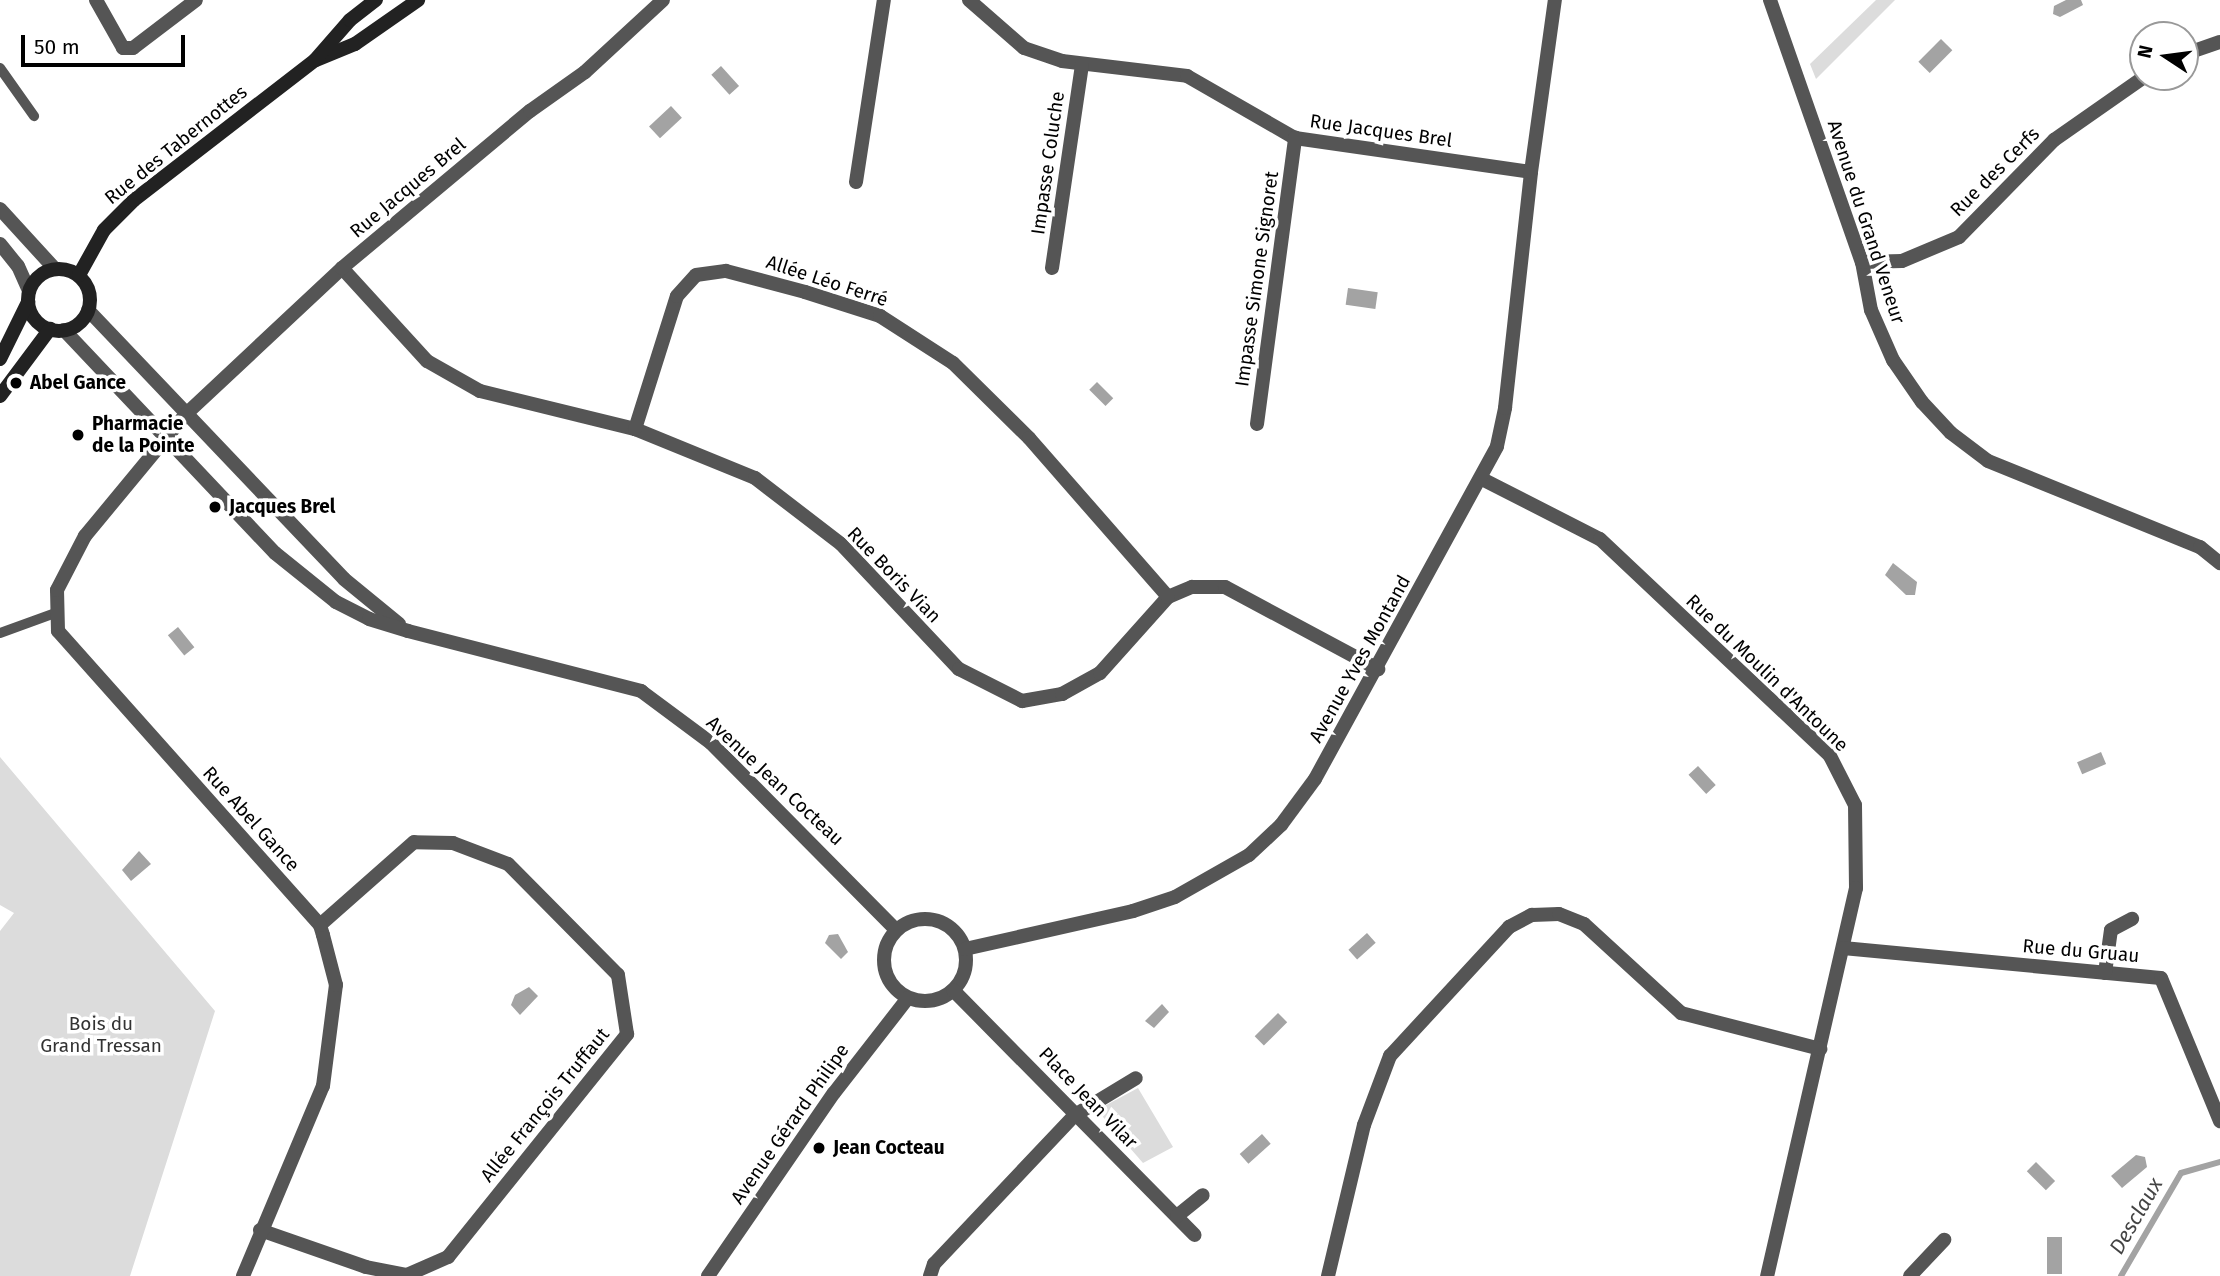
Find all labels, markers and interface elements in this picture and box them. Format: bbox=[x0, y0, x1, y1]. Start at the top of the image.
scale bar bbox=[24, 21, 189, 65]
north arrow bbox=[2129, 21, 2199, 91]
text: 50 m bbox=[34, 34, 80, 60]
text: N bbox=[2132, 43, 2158, 60]
street label: Rue des Tabernottes bbox=[100, 81, 252, 209]
street label: Impasse Coluche bbox=[1027, 90, 1069, 236]
street label: Rue Jacques Brel bbox=[1308, 110, 1454, 152]
street label: Avenue du Grand Veneur bbox=[1822, 117, 1910, 327]
street label: Rue des Cerfs bbox=[1946, 123, 2044, 221]
street label: Rue Jacques Brel bbox=[346, 133, 470, 243]
street label: Impasse Simone Signoret bbox=[1231, 170, 1283, 388]
street label: Allée Léo Ferré bbox=[763, 251, 891, 311]
place label: Abel Gance bbox=[30, 372, 126, 394]
marker: Abel Gance bbox=[8, 375, 24, 391]
place label: Pharmacie de la Pointe bbox=[92, 413, 195, 457]
marker: Pharmacie de la Pointe bbox=[70, 427, 86, 443]
place label: Jacques Brel bbox=[229, 496, 335, 518]
marker: Jacques Brel bbox=[207, 499, 223, 515]
street label: Rue Boris Vian bbox=[843, 522, 945, 628]
street label: Avenue Yves Montand bbox=[1305, 571, 1415, 747]
street label: Rue du Moulin d'Antoune bbox=[1681, 590, 1853, 756]
street label: Avenue Jean Cocteau bbox=[702, 712, 848, 850]
street label: Rue Abel Gance bbox=[198, 762, 304, 876]
street label: Rue du Gruau bbox=[2022, 935, 2140, 967]
park label: Bois du Grand Tressan bbox=[40, 1013, 162, 1057]
street label: Allée François Truffaut bbox=[476, 1023, 614, 1187]
street label: Avenue Gérard Philipe bbox=[726, 1040, 854, 1208]
street label: Place Jean Vilar bbox=[1034, 1043, 1142, 1153]
place label: Jean Cocteau bbox=[833, 1137, 945, 1159]
marker: Jean Cocteau bbox=[811, 1140, 827, 1156]
water label: Desclaux bbox=[2104, 1173, 2168, 1259]

